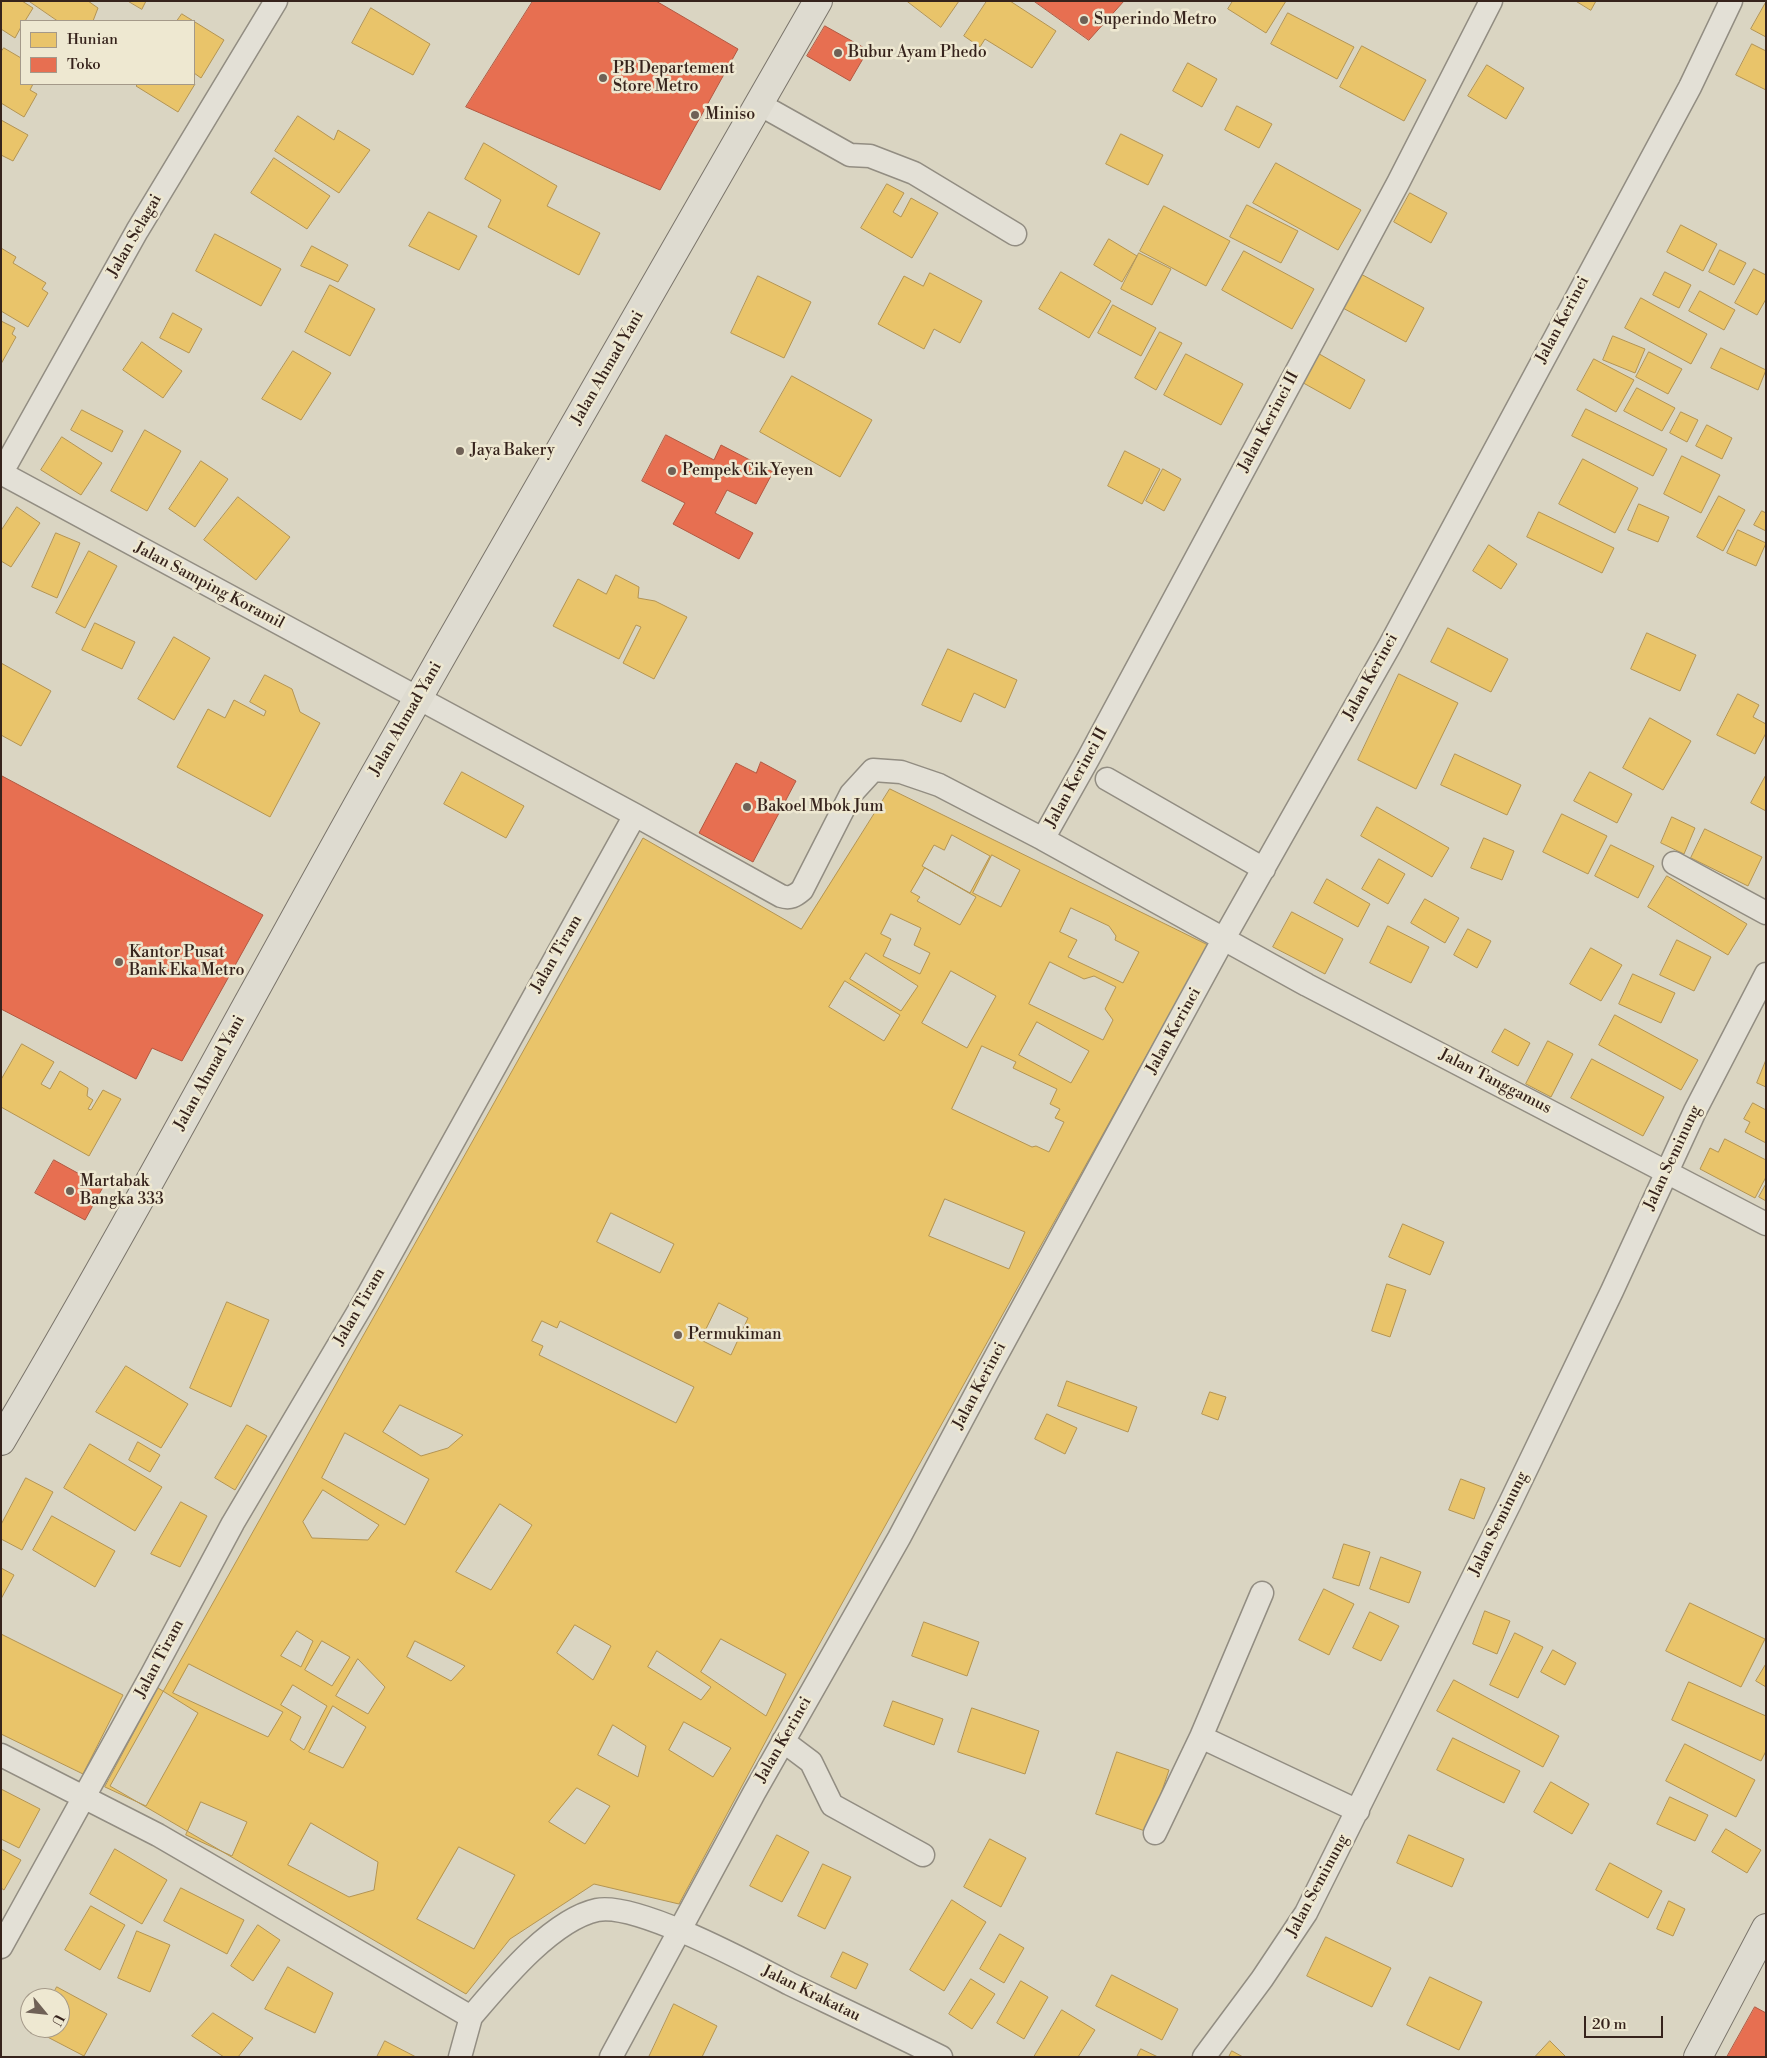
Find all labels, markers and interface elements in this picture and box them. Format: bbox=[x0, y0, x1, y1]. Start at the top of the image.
place label: Superindo Metro bbox=[1094, 10, 1217, 30]
marker: Superindo Metro bbox=[1078, 14, 1090, 26]
legend bbox=[20, 20, 195, 85]
text: Hunian bbox=[67, 30, 118, 49]
place label: Bubur Ayam Phedo bbox=[848, 43, 987, 63]
marker: Bubur Ayam Phedo bbox=[832, 47, 844, 59]
text: Toko bbox=[67, 55, 101, 74]
place label: PB Departement Store Metro bbox=[613, 59, 735, 97]
marker: PB Departement Store Metro bbox=[597, 72, 609, 84]
place label: Miniso bbox=[705, 105, 755, 125]
marker: Miniso bbox=[689, 109, 701, 121]
street label: Jalan Selagai bbox=[104, 191, 166, 281]
street label: Jalan Kerinci bbox=[1532, 273, 1594, 367]
street label: Jalan Ahmad Yani bbox=[568, 308, 648, 428]
street label: Jalan Kerinci II bbox=[1234, 368, 1304, 476]
place label: Jaya Bakery bbox=[470, 441, 555, 461]
marker: Jaya Bakery bbox=[454, 445, 466, 457]
place label: Pempek Cik Yeyen bbox=[682, 461, 813, 481]
marker: Pempek Cik Yeyen bbox=[666, 465, 678, 477]
street label: Jalan Samping Koramil bbox=[131, 538, 287, 634]
street label: Jalan Kerinci bbox=[1339, 631, 1403, 723]
street label: Jalan Ahmad Yani bbox=[366, 659, 446, 779]
street label: Jalan Kerinci II bbox=[1042, 725, 1112, 831]
place label: Bakoel Mbok Jum bbox=[757, 797, 883, 817]
marker: Bakoel Mbok Jum bbox=[741, 801, 753, 813]
street label: Jalan Tiram bbox=[527, 912, 587, 996]
place label: Kantor Pusat Bank Eka Metro bbox=[129, 943, 244, 981]
marker: Kantor Pusat Bank Eka Metro bbox=[113, 956, 125, 968]
street label: Jalan Kerinci bbox=[1142, 985, 1206, 1077]
street label: Jalan Ahmad Yani bbox=[171, 1012, 249, 1134]
street label: Jalan Tanggamus bbox=[1436, 1045, 1554, 1119]
street label: Jalan Seminung bbox=[1640, 1102, 1706, 1214]
place label: Martabak Bangka 333 bbox=[80, 1172, 164, 1210]
marker: Martabak Bangka 333 bbox=[64, 1185, 76, 1197]
street label: Jalan Tiram bbox=[330, 1265, 390, 1349]
place label: Permukiman bbox=[688, 1325, 782, 1345]
marker: Permukiman bbox=[672, 1329, 684, 1341]
street label: Jalan Kerinci bbox=[949, 1339, 1011, 1433]
street label: Jalan Seminung bbox=[1465, 1469, 1533, 1579]
street label: Jalan Tiram bbox=[131, 1617, 189, 1701]
street label: Jalan Kerinci bbox=[752, 1694, 816, 1786]
street label: Jalan Seminung bbox=[1283, 1831, 1353, 1941]
street label: Jalan Krakatau bbox=[759, 1962, 863, 2026]
north arrow bbox=[20, 1988, 70, 2038]
scale bar bbox=[1587, 2006, 1666, 2038]
text: U bbox=[47, 2011, 68, 2029]
text: 20 m bbox=[1592, 2015, 1627, 2034]

